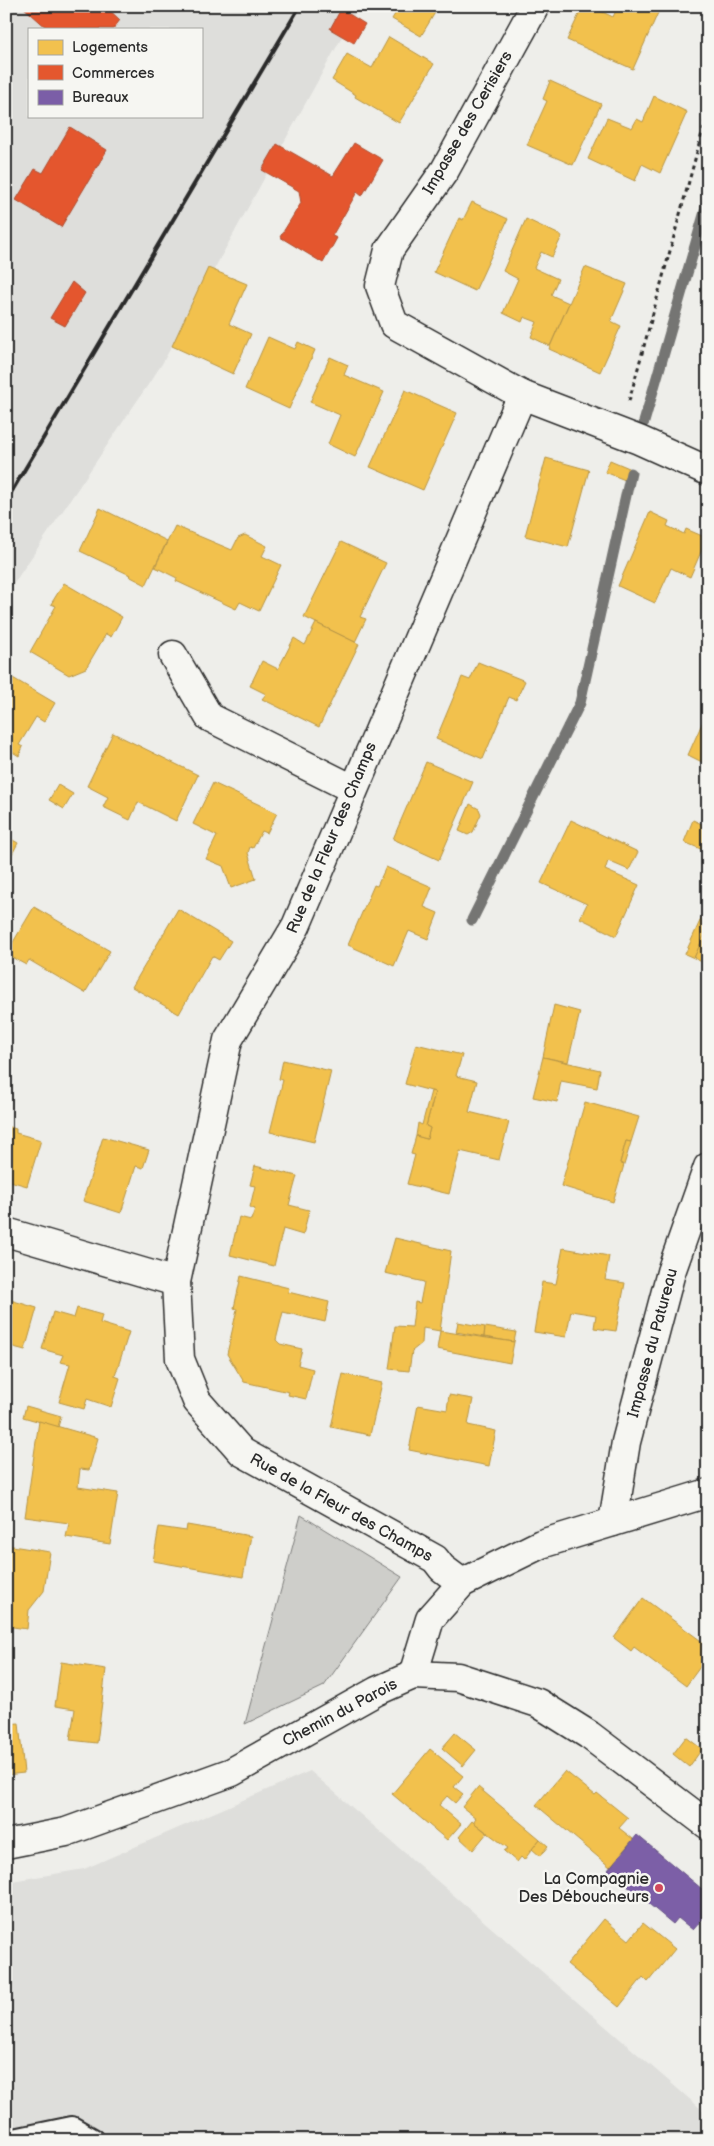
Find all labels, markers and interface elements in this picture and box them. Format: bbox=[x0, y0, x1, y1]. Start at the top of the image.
legend bbox=[28, 28, 202, 118]
text: Logements bbox=[72, 38, 148, 57]
street label: Impasse des Cerisiers bbox=[419, 48, 517, 198]
text: Commerces bbox=[72, 64, 155, 83]
text: Bureaux bbox=[72, 88, 129, 107]
street label: Rue de la Fleur des Champs bbox=[283, 739, 381, 937]
street label: Impasse du Patureau bbox=[624, 1266, 682, 1420]
street label: Rue de la Fleur des Champs bbox=[246, 1450, 436, 1566]
street label: Chemin du Parois bbox=[279, 1675, 401, 1751]
place label: La Compagnie Des Déboucheurs bbox=[518, 1870, 650, 1907]
marker: La Compagnie Des Déboucheurs bbox=[653, 1882, 665, 1894]

